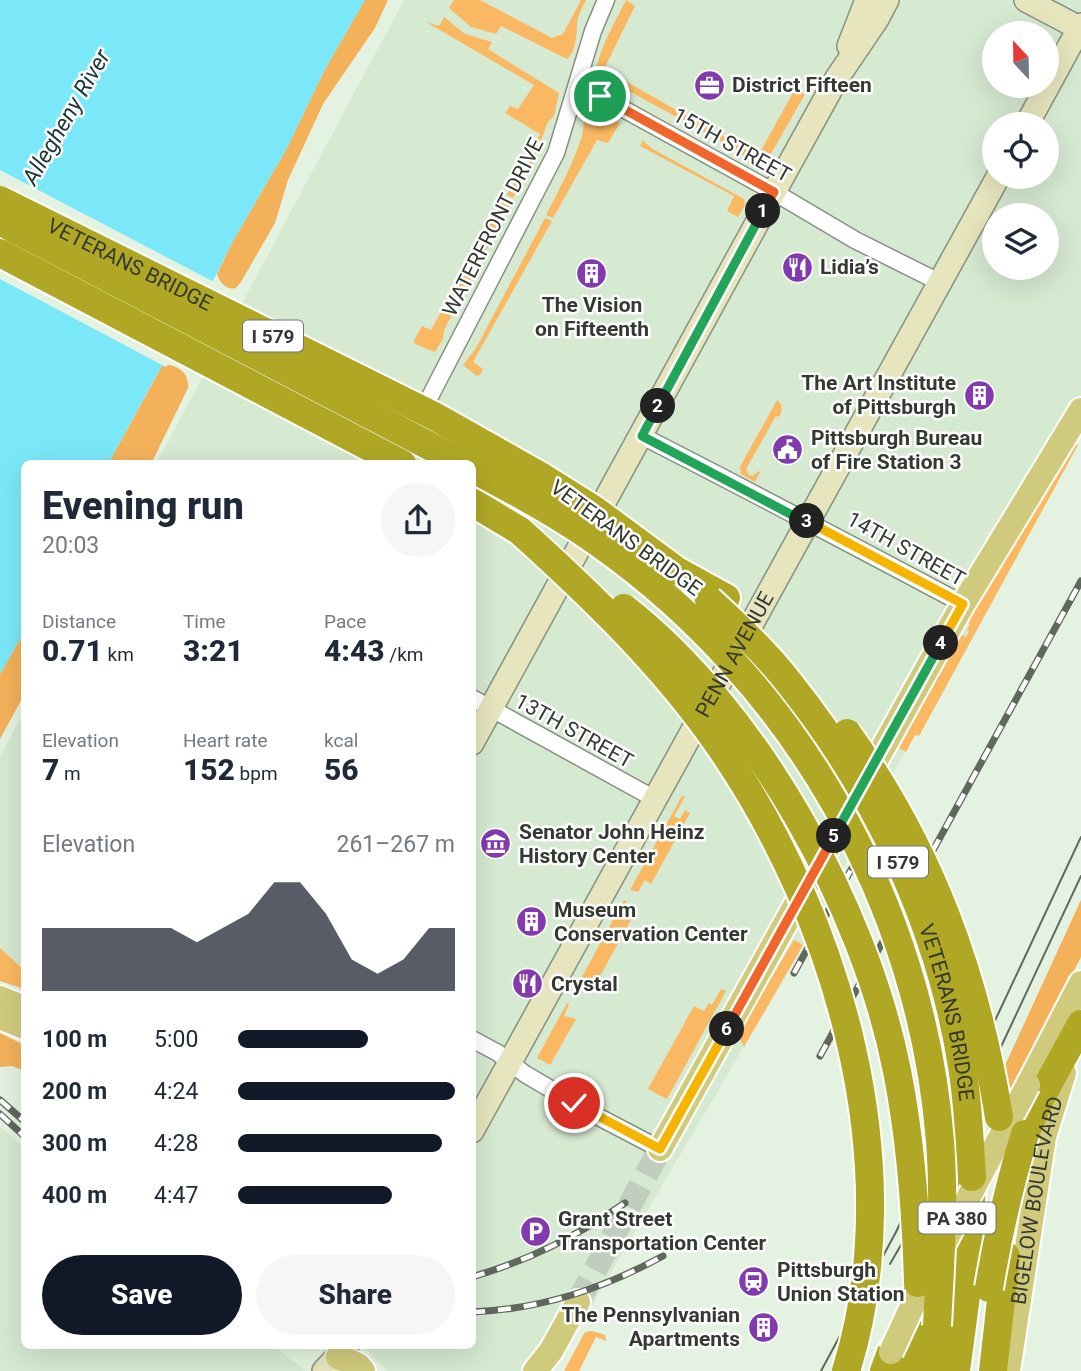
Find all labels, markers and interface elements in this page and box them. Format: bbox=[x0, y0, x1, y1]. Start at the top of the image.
north arrow bbox=[982, 21, 1059, 98]
map controls bbox=[982, 21, 1059, 280]
water label: Allegheny River bbox=[16, 44, 117, 191]
pin bbox=[570, 66, 630, 126]
office icon: District Fifteen bbox=[692, 68, 726, 102]
place label: District Fifteen bbox=[732, 73, 872, 97]
icon: arrive bbox=[581, 77, 619, 115]
street label: 15TH STREET bbox=[669, 103, 795, 187]
button: locate bbox=[982, 112, 1059, 189]
street label: WATERFRONT DRIVE bbox=[438, 134, 548, 320]
pin: 1 bbox=[746, 194, 780, 228]
text: 1 bbox=[757, 199, 768, 222]
button: layers bbox=[982, 203, 1059, 280]
street label: VETERANS BRIDGE bbox=[43, 214, 216, 316]
restaurant icon: Lidia’s bbox=[780, 250, 814, 284]
place label: Lidia’s bbox=[820, 255, 879, 279]
building icon: The Vision on Fifteenth bbox=[575, 256, 609, 290]
place label: The Vision on Fifteenth bbox=[535, 293, 649, 341]
road number: I 579 bbox=[243, 320, 303, 352]
place label: The Art Institute of Pittsburgh bbox=[801, 371, 956, 419]
building icon: The Art Institute of Pittsburgh bbox=[962, 378, 996, 412]
pin: 2 bbox=[640, 388, 676, 424]
text: 2 bbox=[652, 394, 663, 417]
place label: Pittsburgh Bureau of Fire Station 3 bbox=[811, 426, 982, 474]
public building icon: Pittsburgh Bureau of Fire Station 3 bbox=[771, 433, 805, 467]
street label: VETERANS BRIDGE bbox=[546, 475, 706, 601]
button: share bbox=[381, 483, 455, 557]
text: Evening run bbox=[42, 484, 244, 528]
pin: 3 bbox=[790, 504, 824, 538]
street label: 14TH STREET bbox=[843, 507, 969, 591]
text: 3 bbox=[801, 509, 812, 532]
text: 20:03 bbox=[42, 532, 99, 559]
street label: PENN AVENUE bbox=[691, 588, 779, 721]
text: Distance bbox=[42, 610, 116, 633]
text: Time bbox=[183, 610, 226, 633]
text: Pace bbox=[324, 610, 366, 633]
pin: 4 bbox=[923, 626, 958, 660]
text: 4 bbox=[935, 631, 946, 654]
text: 0.71 bbox=[42, 633, 103, 668]
text: 3:21 bbox=[183, 633, 244, 668]
text: 4:43 bbox=[324, 633, 385, 668]
text: km bbox=[103, 643, 134, 666]
text: /km bbox=[385, 643, 424, 666]
street label: 13TH STREET bbox=[511, 689, 637, 773]
text: Elevation bbox=[42, 729, 119, 752]
text: Heart rate bbox=[183, 729, 268, 752]
text: kcal bbox=[324, 729, 358, 752]
text: 7 bbox=[42, 752, 59, 787]
text: 152 bbox=[183, 752, 235, 787]
text: 56 bbox=[324, 752, 359, 787]
text: m bbox=[59, 762, 81, 785]
text: bpm bbox=[235, 762, 278, 785]
pin: 5 bbox=[816, 818, 852, 854]
place label: Senator John Heinz History Center bbox=[519, 820, 704, 868]
text: 5 bbox=[828, 824, 839, 847]
museum icon: Senator John Heinz History Center bbox=[479, 827, 513, 861]
text: Elevation bbox=[42, 831, 135, 858]
text: 261–267 m bbox=[336, 831, 455, 858]
road number: I 579 bbox=[868, 846, 928, 877]
place label: Museum Conservation Center bbox=[554, 898, 748, 946]
building icon: Museum Conservation Center bbox=[514, 905, 548, 939]
street label: VETERANS BRIDGE bbox=[914, 921, 979, 1102]
restaurant icon: Crystal bbox=[511, 967, 545, 1001]
place label: Crystal bbox=[551, 972, 618, 996]
pin: 6 bbox=[710, 1012, 744, 1046]
text: 6 bbox=[721, 1017, 732, 1040]
text: 100 m bbox=[42, 1026, 107, 1053]
text: 5:00 bbox=[154, 1026, 198, 1053]
pin bbox=[544, 1073, 604, 1133]
text: 200 m bbox=[42, 1078, 107, 1105]
text: 4:24 bbox=[154, 1078, 198, 1105]
icon: check bbox=[555, 1084, 593, 1122]
street label: BIGELOW BOULEVARD bbox=[1006, 1093, 1068, 1306]
text: 300 m bbox=[42, 1130, 107, 1157]
text: 4:28 bbox=[154, 1130, 198, 1157]
text: 400 m bbox=[42, 1182, 107, 1209]
text: 4:47 bbox=[154, 1182, 198, 1209]
road number: PA 380 bbox=[918, 1202, 996, 1234]
place label: Grant Street Transportation Center bbox=[558, 1207, 766, 1255]
parking icon: Grant Street Transportation Center bbox=[518, 1214, 552, 1248]
button: Save bbox=[42, 1255, 242, 1335]
button: Share bbox=[256, 1255, 455, 1335]
place label: Pittsburgh Union Station bbox=[777, 1258, 905, 1306]
station icon: Pittsburgh Union Station bbox=[737, 1265, 771, 1299]
place label: The Pennsylvanian Apartments bbox=[561, 1303, 740, 1351]
building icon: The Pennsylvanian Apartments bbox=[746, 1310, 780, 1344]

